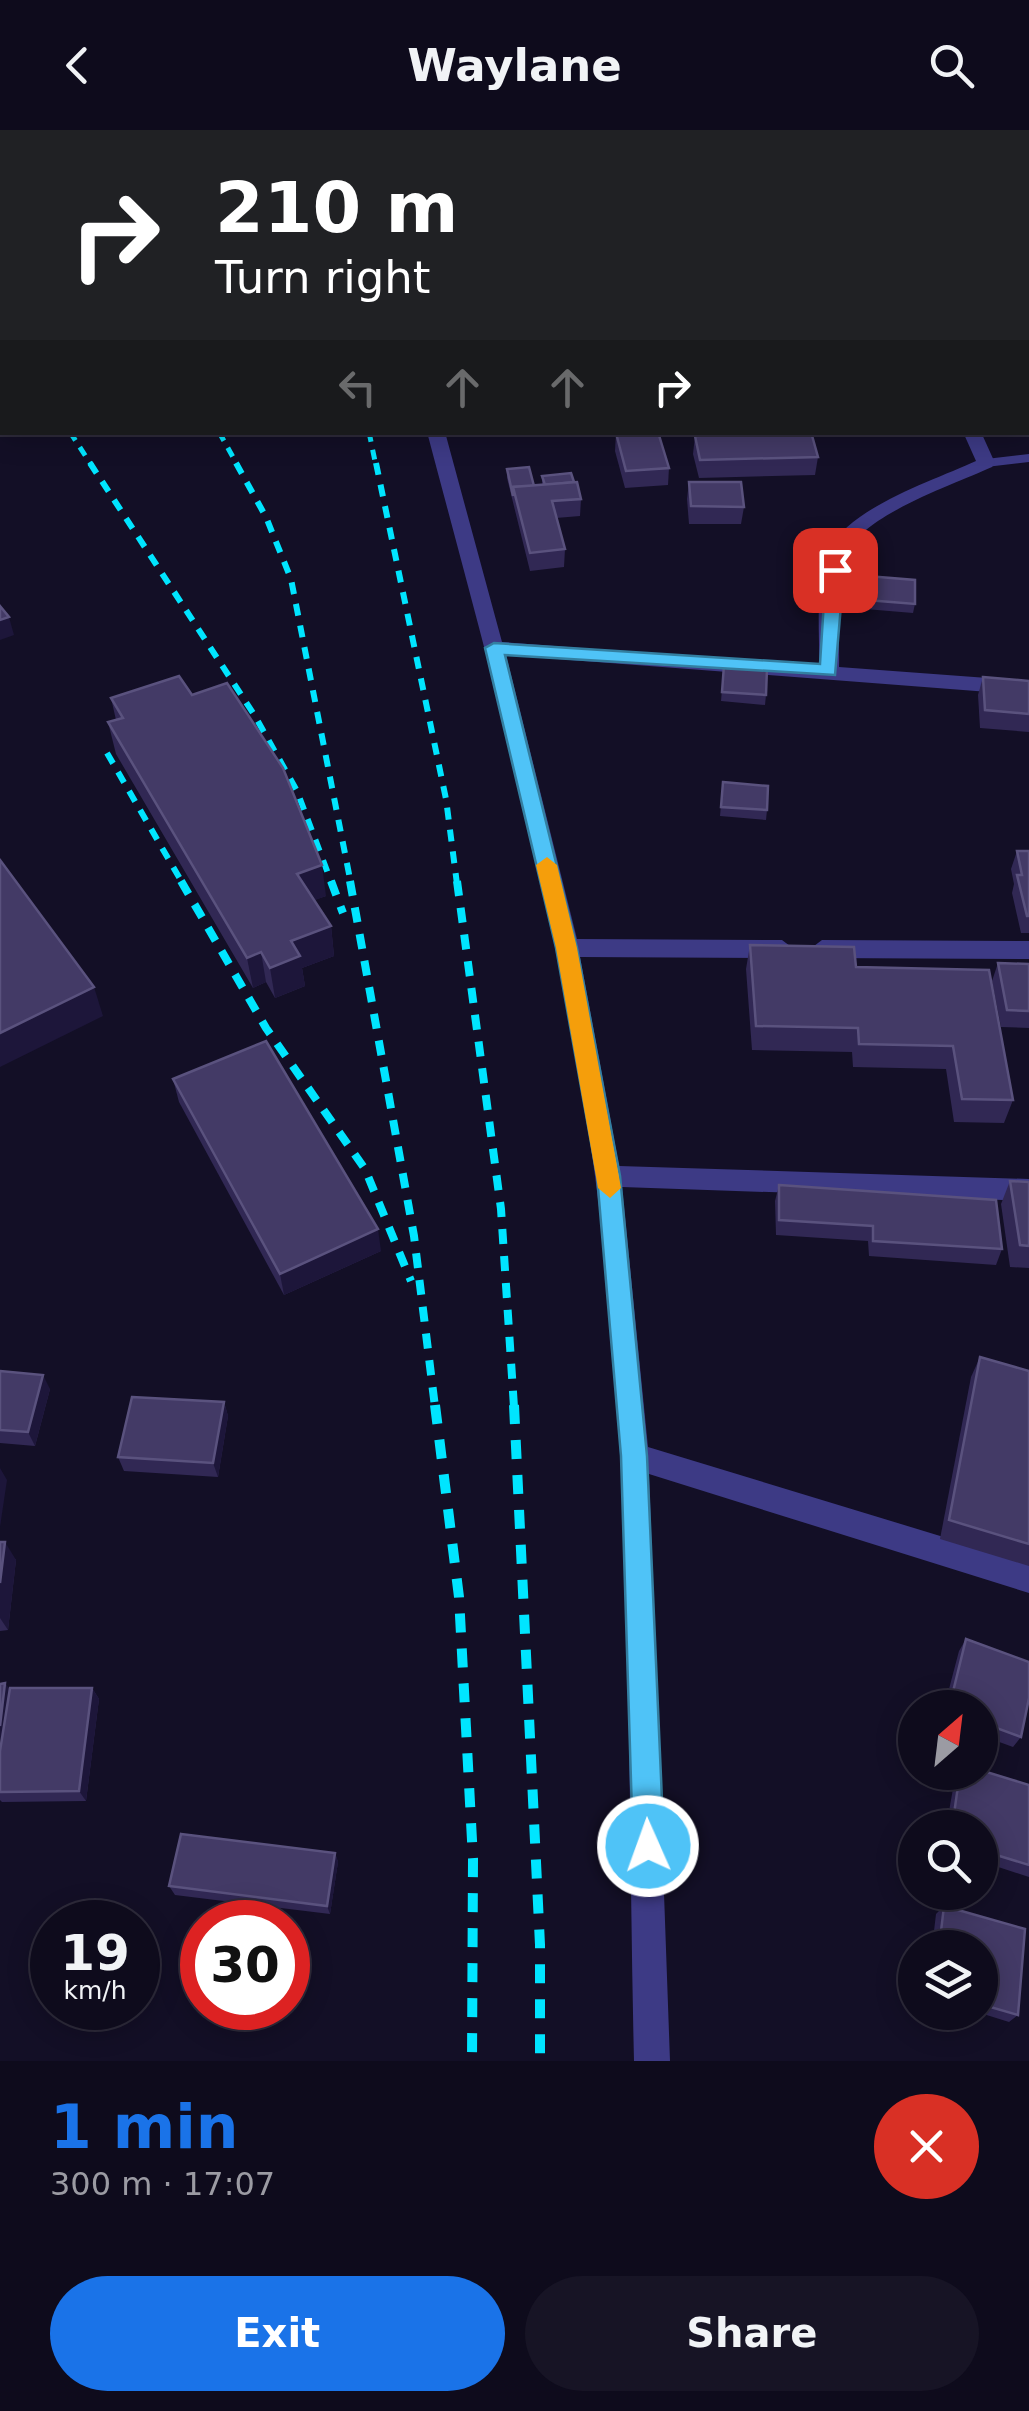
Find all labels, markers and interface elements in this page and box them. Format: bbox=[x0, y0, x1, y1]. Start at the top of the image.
icon: back bbox=[50, 38, 105, 93]
icon: search bbox=[924, 38, 979, 93]
text: Waylane bbox=[407, 39, 622, 92]
text: 210 m bbox=[215, 167, 458, 249]
icon: right bbox=[50, 170, 180, 300]
text: Turn right bbox=[215, 251, 430, 304]
icon: left bbox=[330, 360, 385, 415]
icon: ahead bbox=[435, 360, 490, 415]
icon: ahead bbox=[540, 360, 595, 415]
icon: right bbox=[645, 360, 700, 415]
pin bbox=[793, 528, 878, 613]
icon: arrive bbox=[808, 543, 863, 598]
north arrow bbox=[898, 1690, 998, 1790]
map controls bbox=[898, 1690, 998, 2030]
position arrow bbox=[596, 1794, 700, 1898]
button: search bbox=[898, 1810, 998, 1910]
speed limit sign: 30 bbox=[180, 1900, 310, 2030]
text: 19 bbox=[60, 1924, 130, 1982]
button: layers bbox=[898, 1930, 998, 2030]
text: km/h bbox=[63, 1976, 127, 2005]
text: 1 min bbox=[50, 2092, 238, 2162]
button: close bbox=[874, 2094, 979, 2199]
text: 300 m · 17:07 bbox=[50, 2165, 275, 2203]
button: Exit bbox=[50, 2276, 505, 2391]
button: Share bbox=[525, 2276, 979, 2391]

